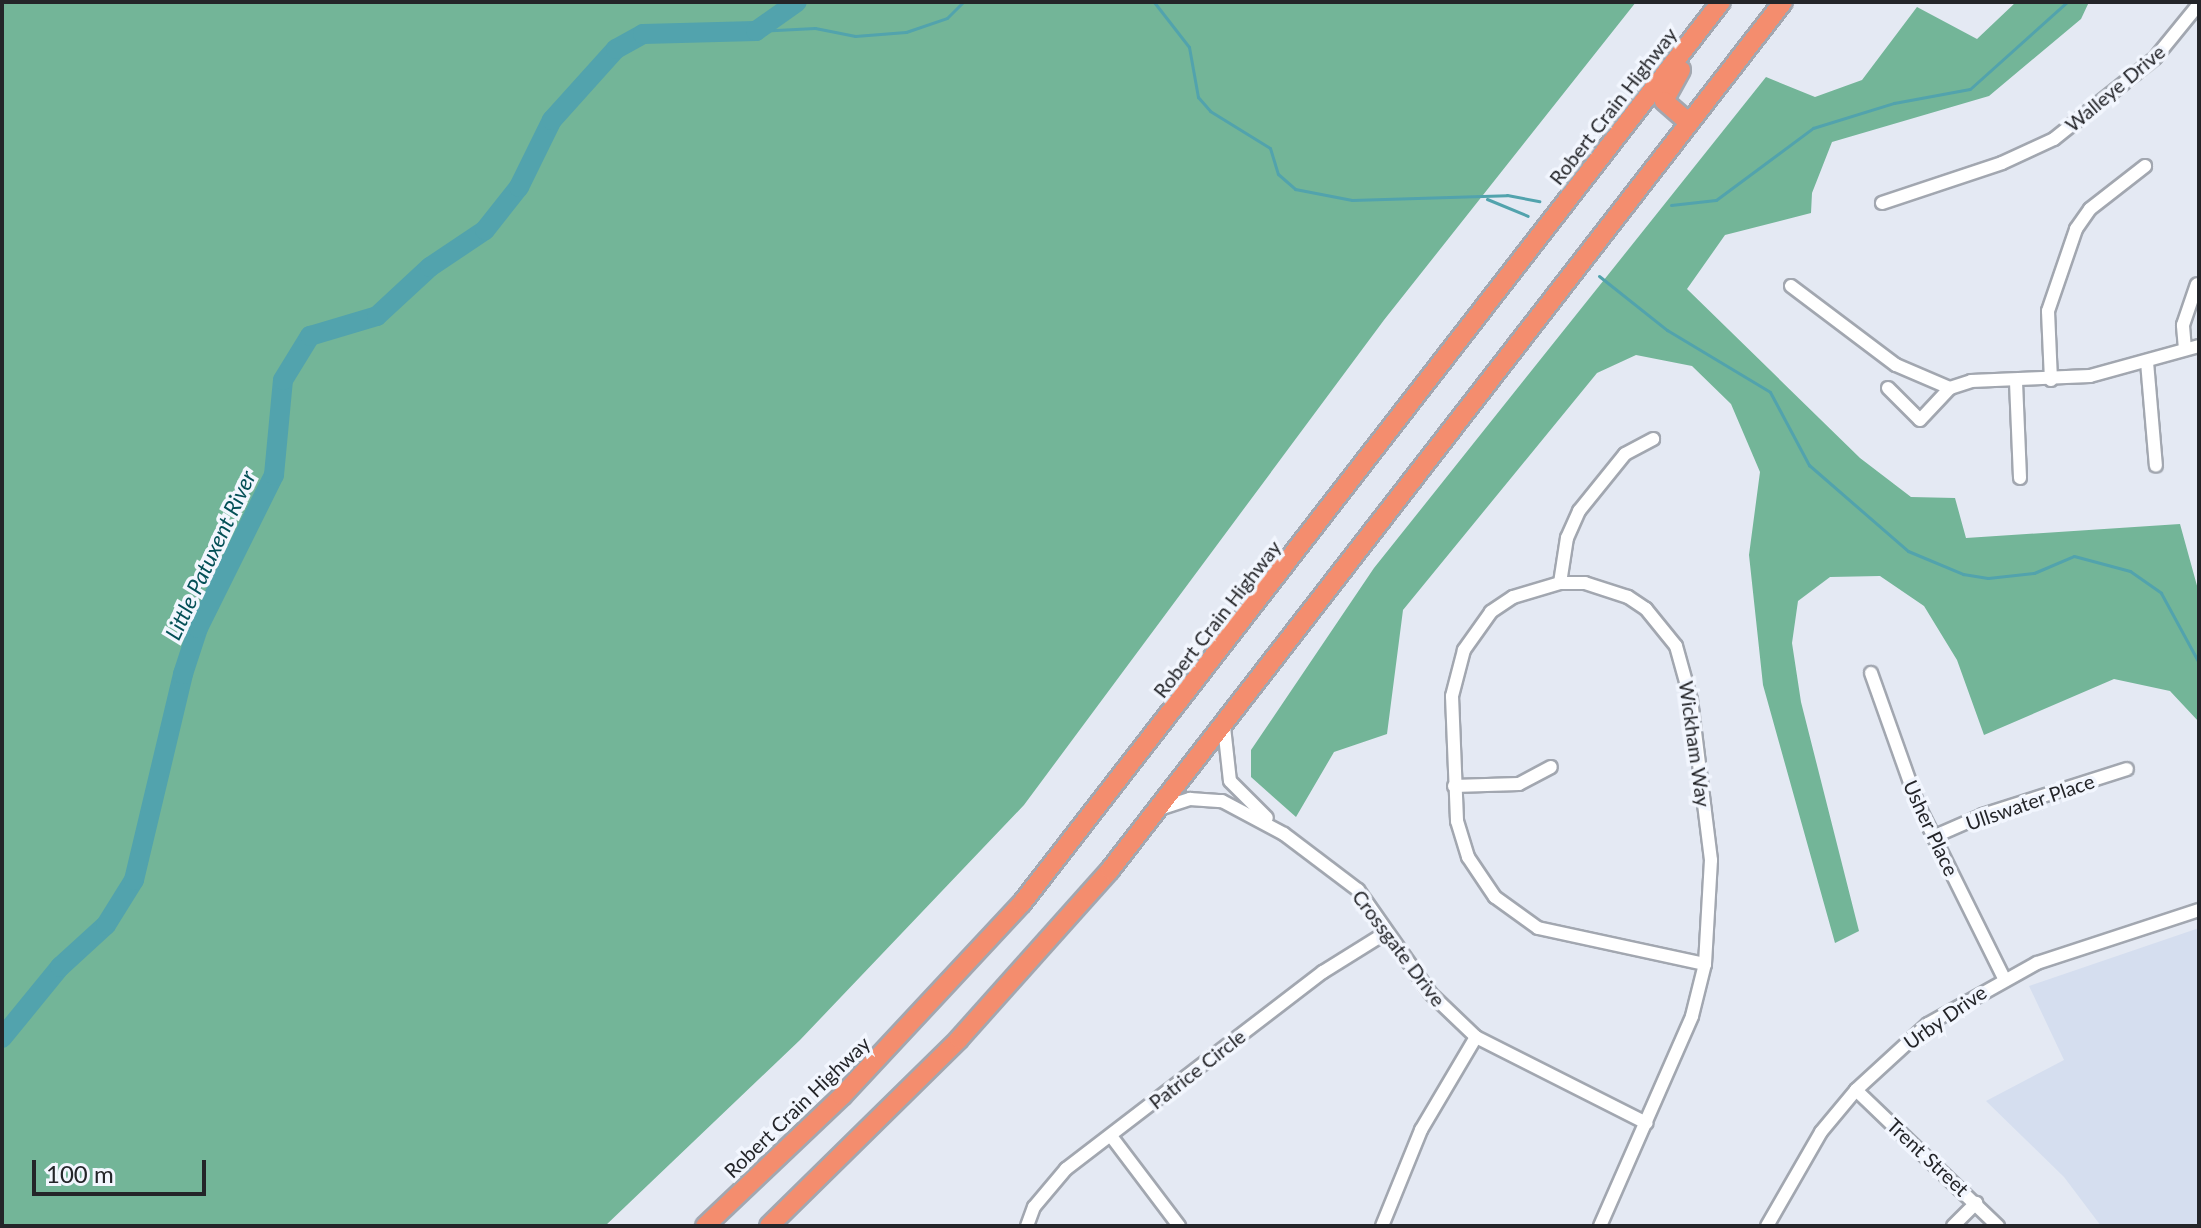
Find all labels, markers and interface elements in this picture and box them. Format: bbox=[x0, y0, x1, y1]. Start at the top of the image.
street label: Robert Crain Highway bbox=[1544, 23, 1682, 189]
street label: Walleye Drive bbox=[2060, 39, 2170, 137]
water label: Little Patuxent River bbox=[159, 466, 261, 644]
street label: Robert Crain Highway bbox=[1148, 536, 1286, 702]
street label: Wickham Way bbox=[1674, 679, 1716, 809]
street label: Ullswater Place bbox=[1962, 769, 2098, 835]
street label: Usher Place bbox=[1898, 776, 1964, 880]
street label: Crossgate Drive bbox=[1347, 885, 1451, 1011]
street label: Urby Drive bbox=[1899, 980, 1991, 1054]
street label: Patrice Circle bbox=[1144, 1024, 1250, 1114]
street label: Robert Crain Highway bbox=[719, 1031, 875, 1183]
street label: Trent Street bbox=[1882, 1113, 1974, 1201]
scale bar bbox=[36, 1144, 210, 1194]
text: 100 m bbox=[46, 1159, 114, 1188]

